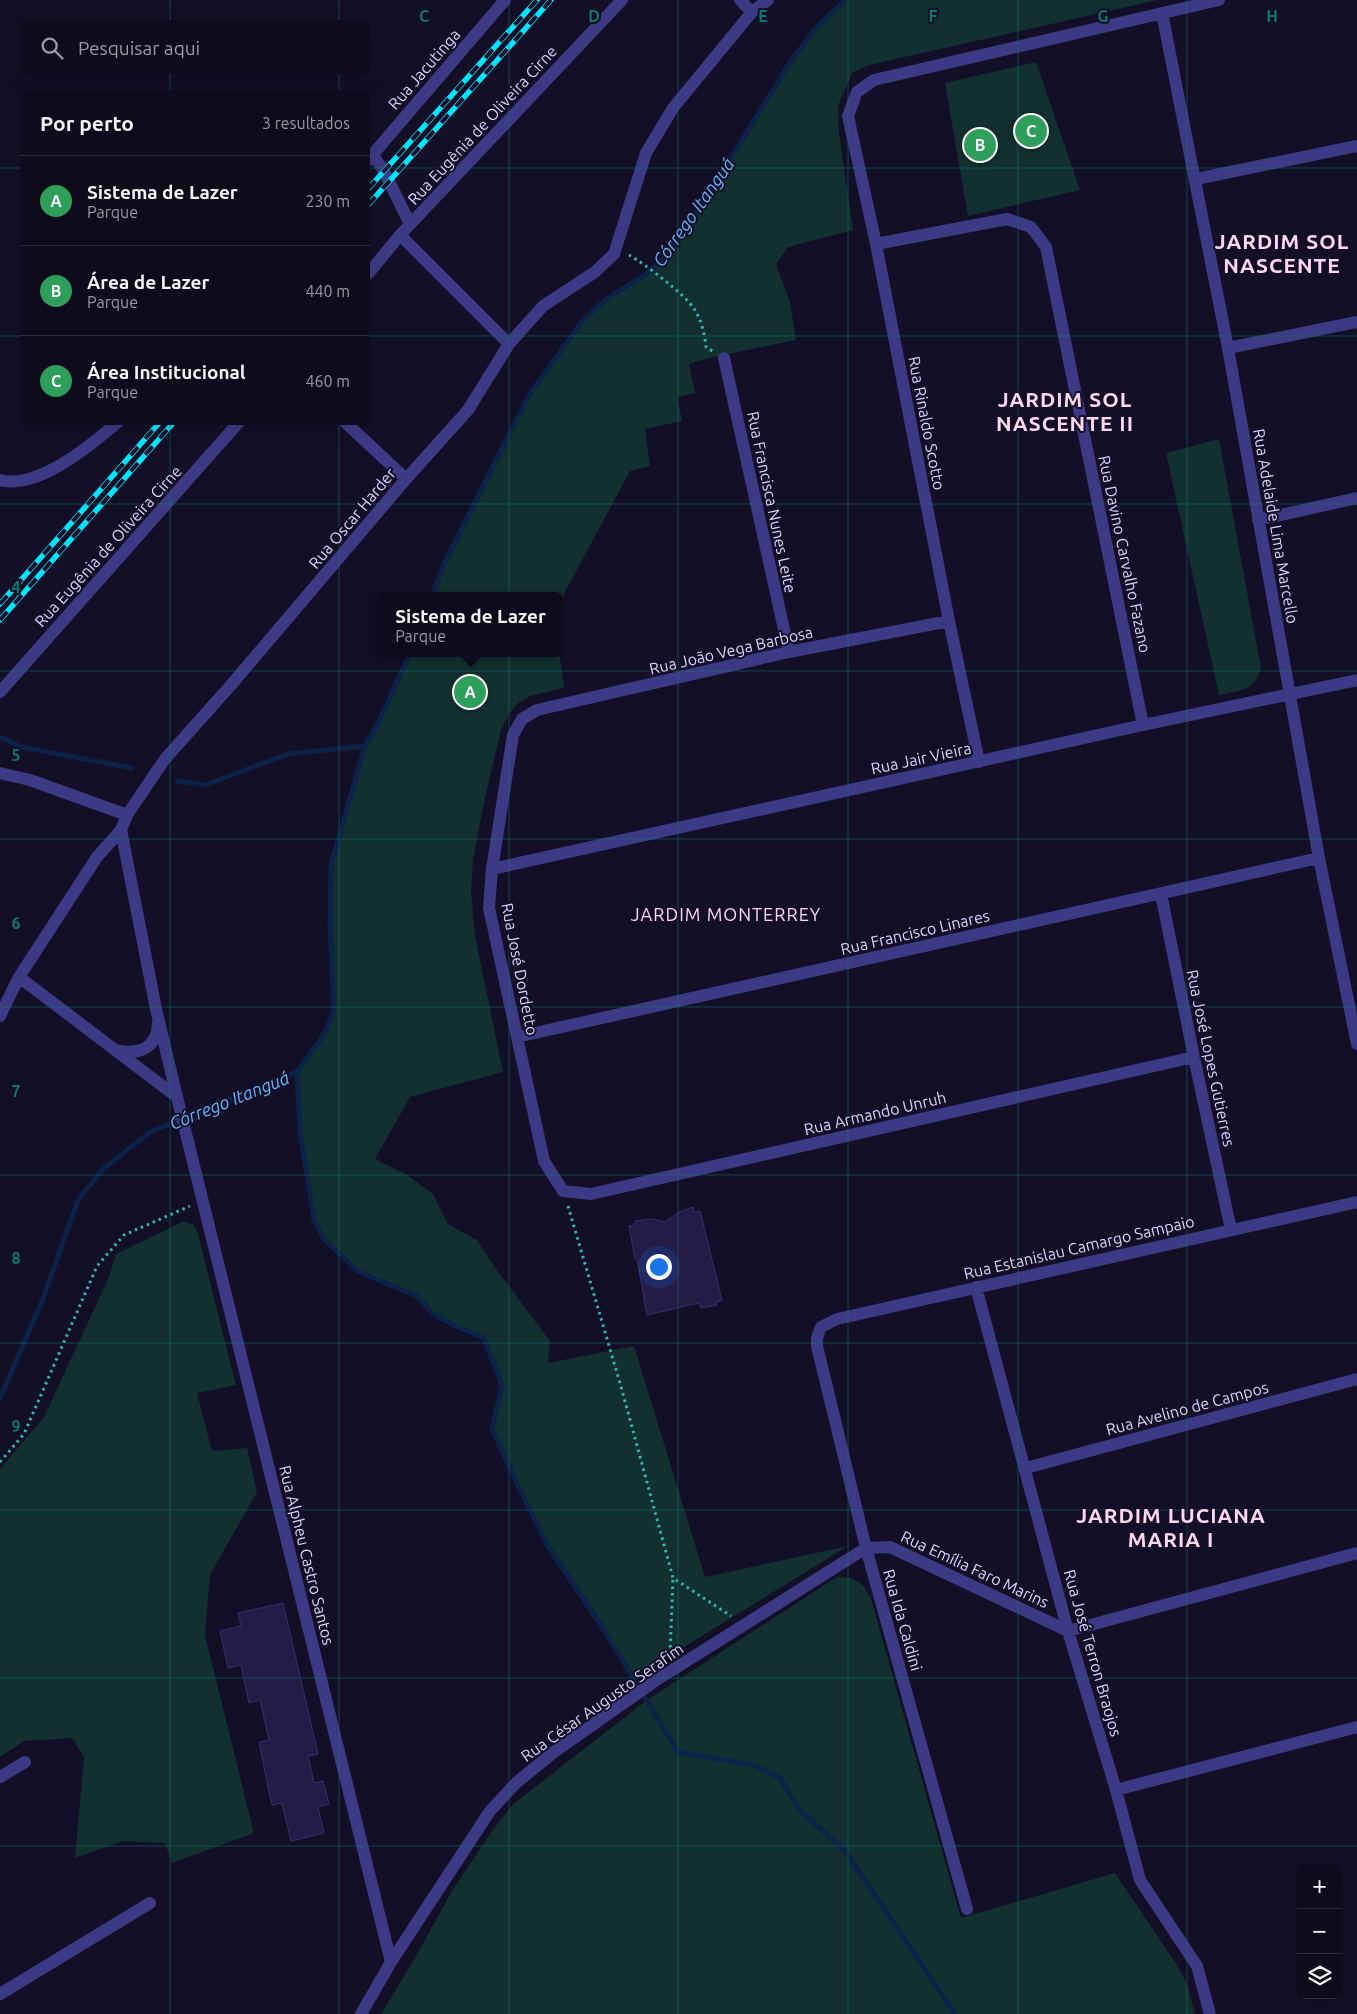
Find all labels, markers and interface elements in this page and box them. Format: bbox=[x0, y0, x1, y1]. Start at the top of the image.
text: C bbox=[419, 7, 429, 25]
text: D bbox=[588, 7, 600, 25]
text: E bbox=[758, 7, 768, 25]
text: F bbox=[929, 7, 938, 25]
text: G bbox=[1097, 7, 1109, 25]
text: H bbox=[1266, 7, 1278, 25]
search box bbox=[20, 20, 370, 75]
street label: Rua Jacutinga bbox=[384, 25, 464, 113]
icon: search bbox=[38, 34, 66, 62]
text: Pesquisar aqui bbox=[78, 37, 200, 59]
street label: Rua Eugênia de Oliveira Cirne bbox=[404, 42, 560, 208]
text: Por perto bbox=[40, 111, 134, 135]
pin: C bbox=[1015, 112, 1047, 150]
text: 3 resultados bbox=[262, 114, 350, 132]
pin: B bbox=[964, 126, 996, 164]
water label: Córrego Itanguá bbox=[648, 154, 738, 270]
text: Sistema de Lazer bbox=[87, 181, 238, 203]
text: A bbox=[50, 192, 62, 210]
text: 230 m bbox=[305, 192, 350, 210]
text: Parque bbox=[87, 203, 138, 221]
district label: JARDIM SOL NASCENTE bbox=[1215, 229, 1349, 277]
text: Área de Lazer bbox=[87, 271, 209, 293]
text: B bbox=[51, 282, 61, 300]
text: 440 m bbox=[305, 282, 350, 300]
text: Parque bbox=[87, 293, 138, 311]
street label: Rua Rinaldo Scotto bbox=[905, 355, 949, 491]
text: Área Institucional bbox=[87, 361, 246, 383]
text: C bbox=[51, 372, 61, 390]
text: 460 m bbox=[305, 372, 350, 390]
text: Parque bbox=[87, 383, 138, 401]
district label: JARDIM SOL NASCENTE II bbox=[996, 387, 1134, 435]
street label: Rua Francisca Nunes Leite bbox=[744, 410, 800, 594]
street label: Rua Adelaide Lima Marcello bbox=[1250, 427, 1302, 625]
street label: Rua Davino Carvalho Fazano bbox=[1095, 454, 1155, 654]
street label: Rua Eugênia de Oliveira Cirne bbox=[31, 462, 185, 630]
street label: Rua Oscar Harder bbox=[305, 464, 399, 572]
text: 4 bbox=[11, 578, 21, 596]
popup bbox=[378, 592, 563, 657]
text: Sistema de Lazer bbox=[395, 605, 546, 627]
street label: Rua João Vega Barbosa bbox=[647, 622, 815, 678]
text: Parque bbox=[395, 627, 446, 645]
pin: A bbox=[454, 673, 486, 711]
street label: Rua Jair Vieira bbox=[869, 739, 973, 777]
text: 5 bbox=[11, 746, 21, 764]
street label: Rua José Dordetto bbox=[498, 901, 542, 1037]
district label: JARDIM MONTERREY bbox=[631, 904, 821, 924]
street label: Rua Francisco Linares bbox=[839, 906, 991, 958]
text: 6 bbox=[11, 914, 21, 932]
street label: Rua José Lopes Gutierres bbox=[1183, 968, 1239, 1148]
water label: Córrego Itanguá bbox=[166, 1067, 292, 1133]
text: 7 bbox=[11, 1082, 21, 1100]
street label: Rua Armando Unruh bbox=[802, 1088, 948, 1138]
street label: Rua Estanislau Camargo Sampaio bbox=[962, 1212, 1196, 1282]
text: 8 bbox=[11, 1249, 21, 1267]
your location bbox=[646, 1254, 672, 1280]
street label: Rua Avelino de Campos bbox=[1104, 1378, 1270, 1438]
text: 9 bbox=[11, 1417, 21, 1435]
street label: Rua Alpheu Castro Santos bbox=[276, 1463, 338, 1647]
district label: JARDIM LUCIANA MARIA I bbox=[1076, 1503, 1266, 1551]
street label: Rua Emília Faro Marins bbox=[898, 1527, 1052, 1611]
street label: Rua Ida Caldini bbox=[880, 1567, 926, 1673]
street label: Rua José Terron Braojos bbox=[1061, 1567, 1125, 1739]
street label: Rua César Augusto Serafim bbox=[517, 1639, 687, 1765]
map controls bbox=[1297, 1864, 1342, 1999]
button: + bbox=[1297, 1864, 1342, 1909]
button: − bbox=[1297, 1909, 1342, 1954]
button: layers bbox=[1297, 1954, 1342, 1999]

